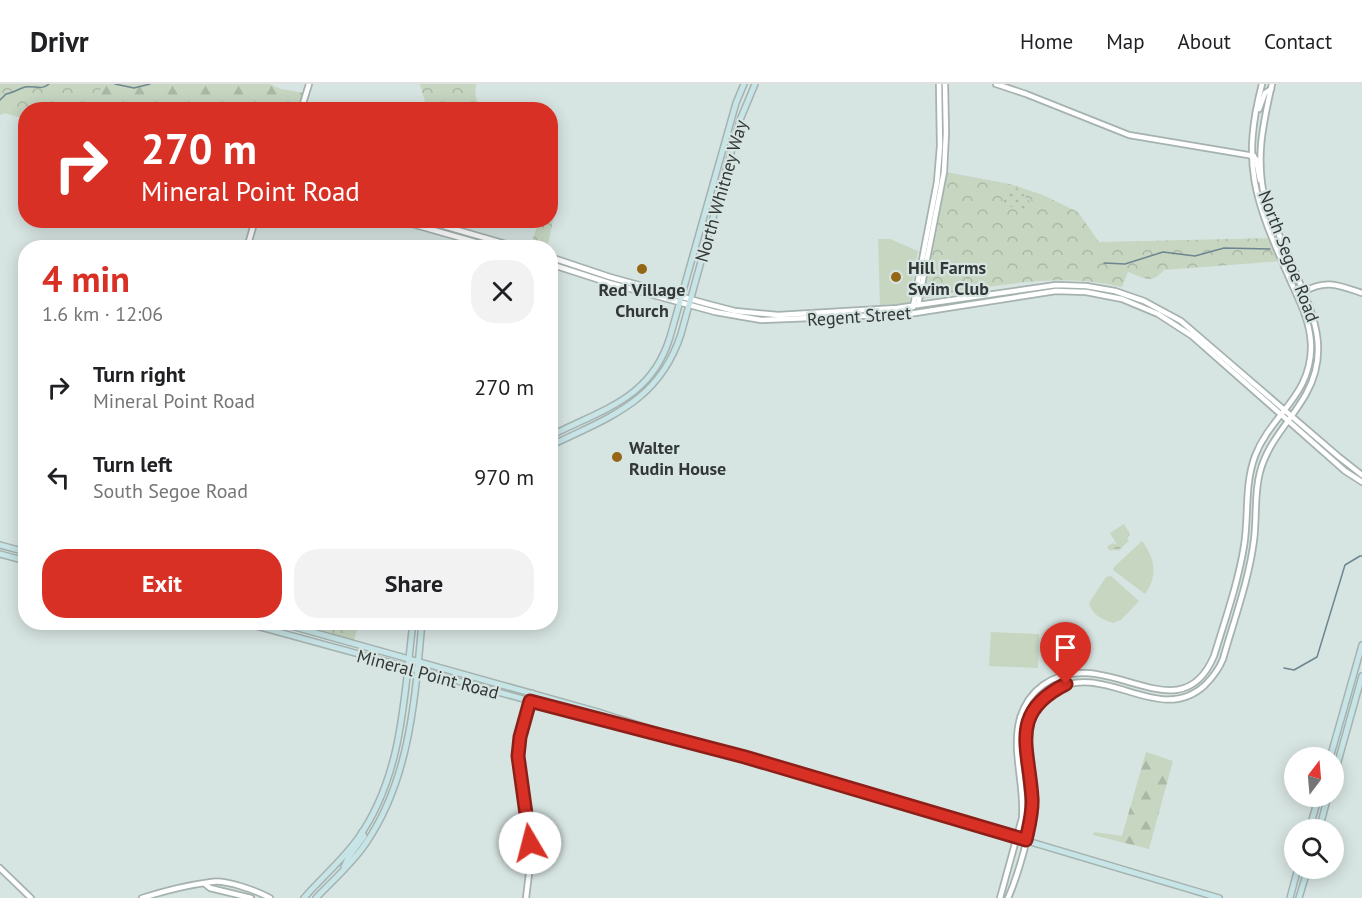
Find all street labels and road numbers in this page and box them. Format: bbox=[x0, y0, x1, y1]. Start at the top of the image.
street label: North Whitney Way bbox=[690, 117, 752, 265]
street label: North Segoe Road bbox=[1253, 187, 1325, 325]
street label: Regent Street bbox=[806, 301, 912, 331]
street label: Mineral Point Road bbox=[355, 644, 501, 704]

